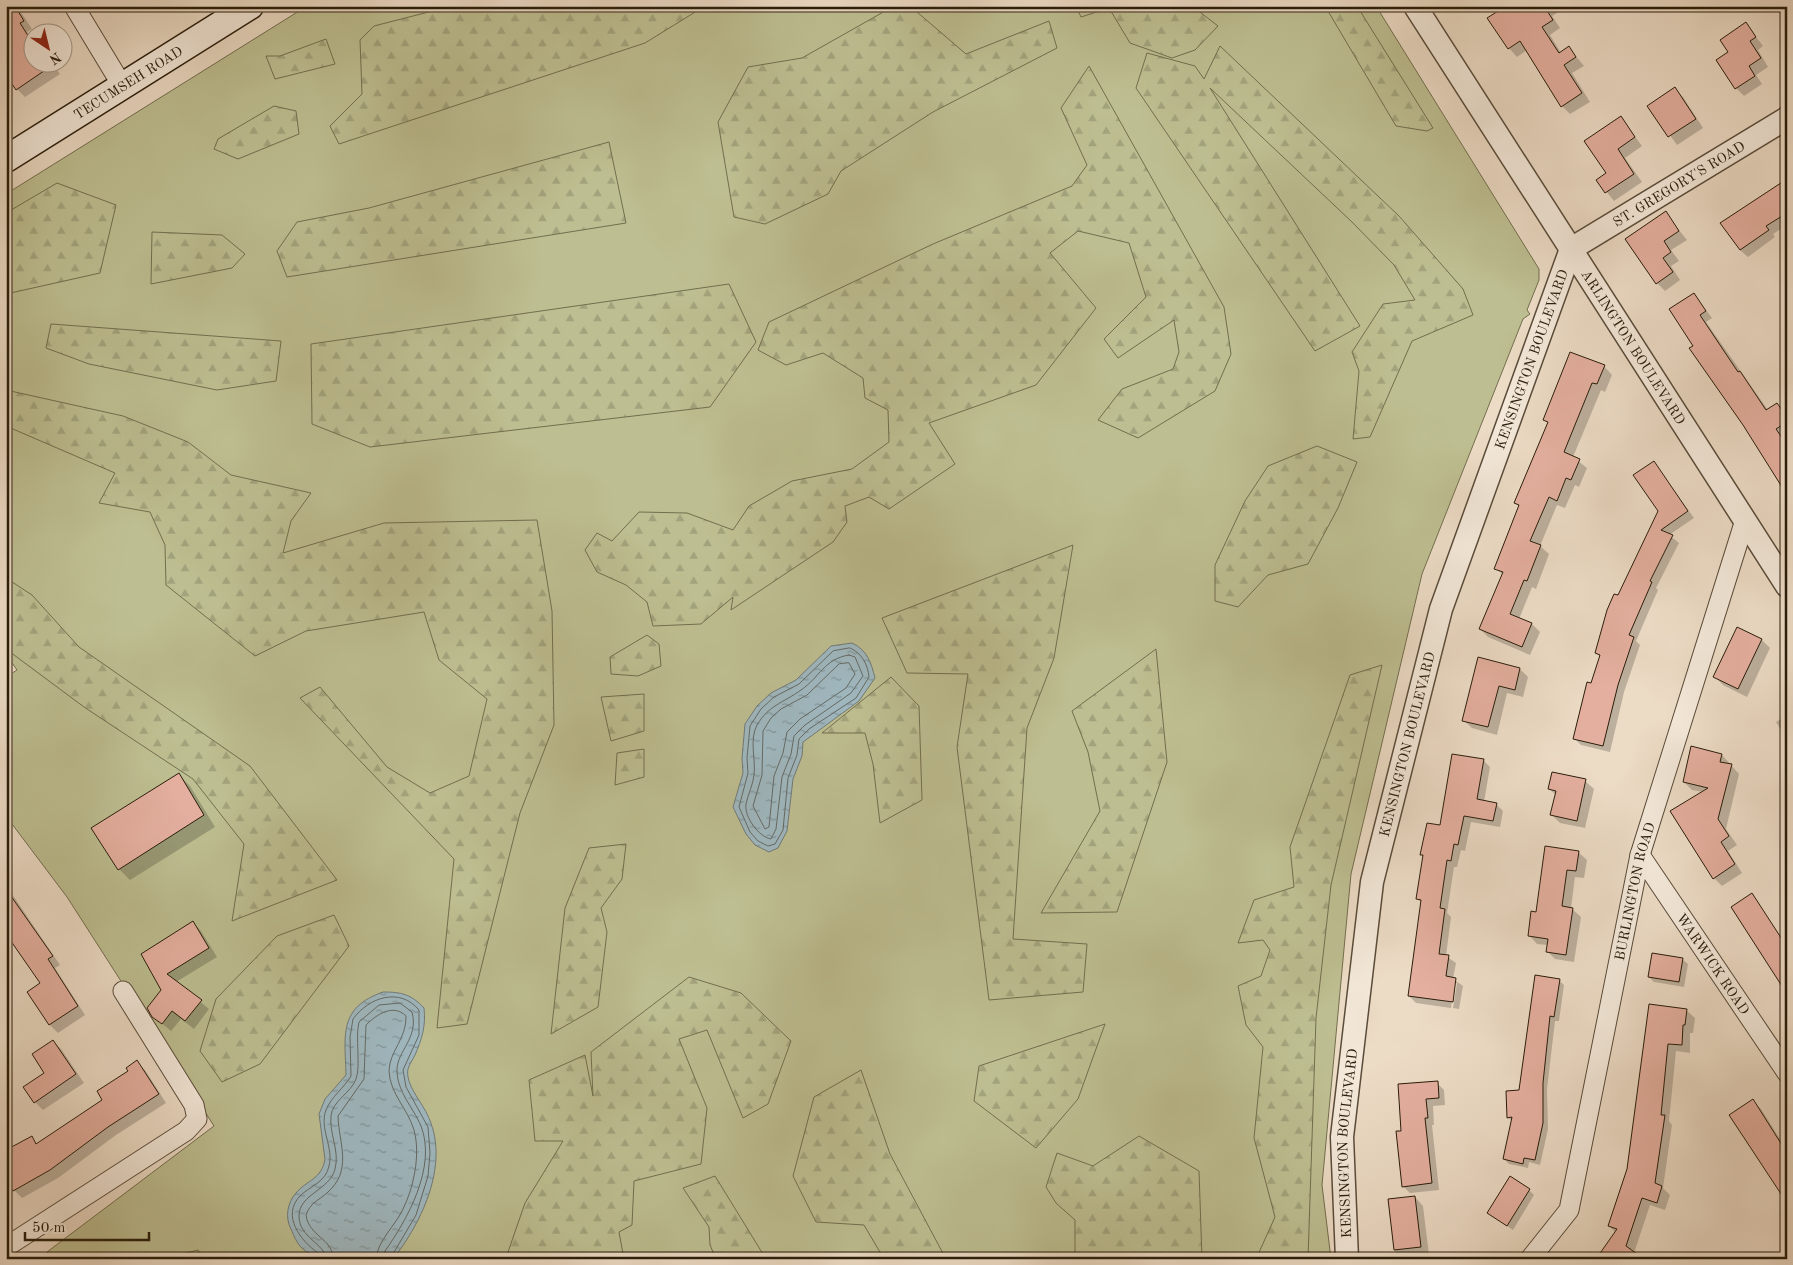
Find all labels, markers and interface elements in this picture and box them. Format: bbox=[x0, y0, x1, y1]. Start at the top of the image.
north arrow bbox=[22, 22, 72, 72]
street label: TECUMSEH ROAD bbox=[72, 44, 186, 123]
text: N bbox=[46, 49, 63, 67]
street label: ST. GREGORY'S ROAD bbox=[1611, 139, 1748, 230]
street label: KENSINGTON BOULEVARD bbox=[1493, 268, 1571, 451]
street label: ARLINGTON BOULEVARD bbox=[1578, 268, 1687, 427]
street label: KENSINGTON BOULEVARD bbox=[1378, 650, 1438, 838]
street label: BURLINGTON ROAD bbox=[1613, 821, 1658, 962]
street label: WARWICK ROAD bbox=[1673, 911, 1751, 1017]
street label: KENSINGTON BOULEVARD bbox=[1336, 1048, 1360, 1238]
scale bar bbox=[25, 1210, 149, 1242]
text: 50 m bbox=[32, 1221, 66, 1236]

